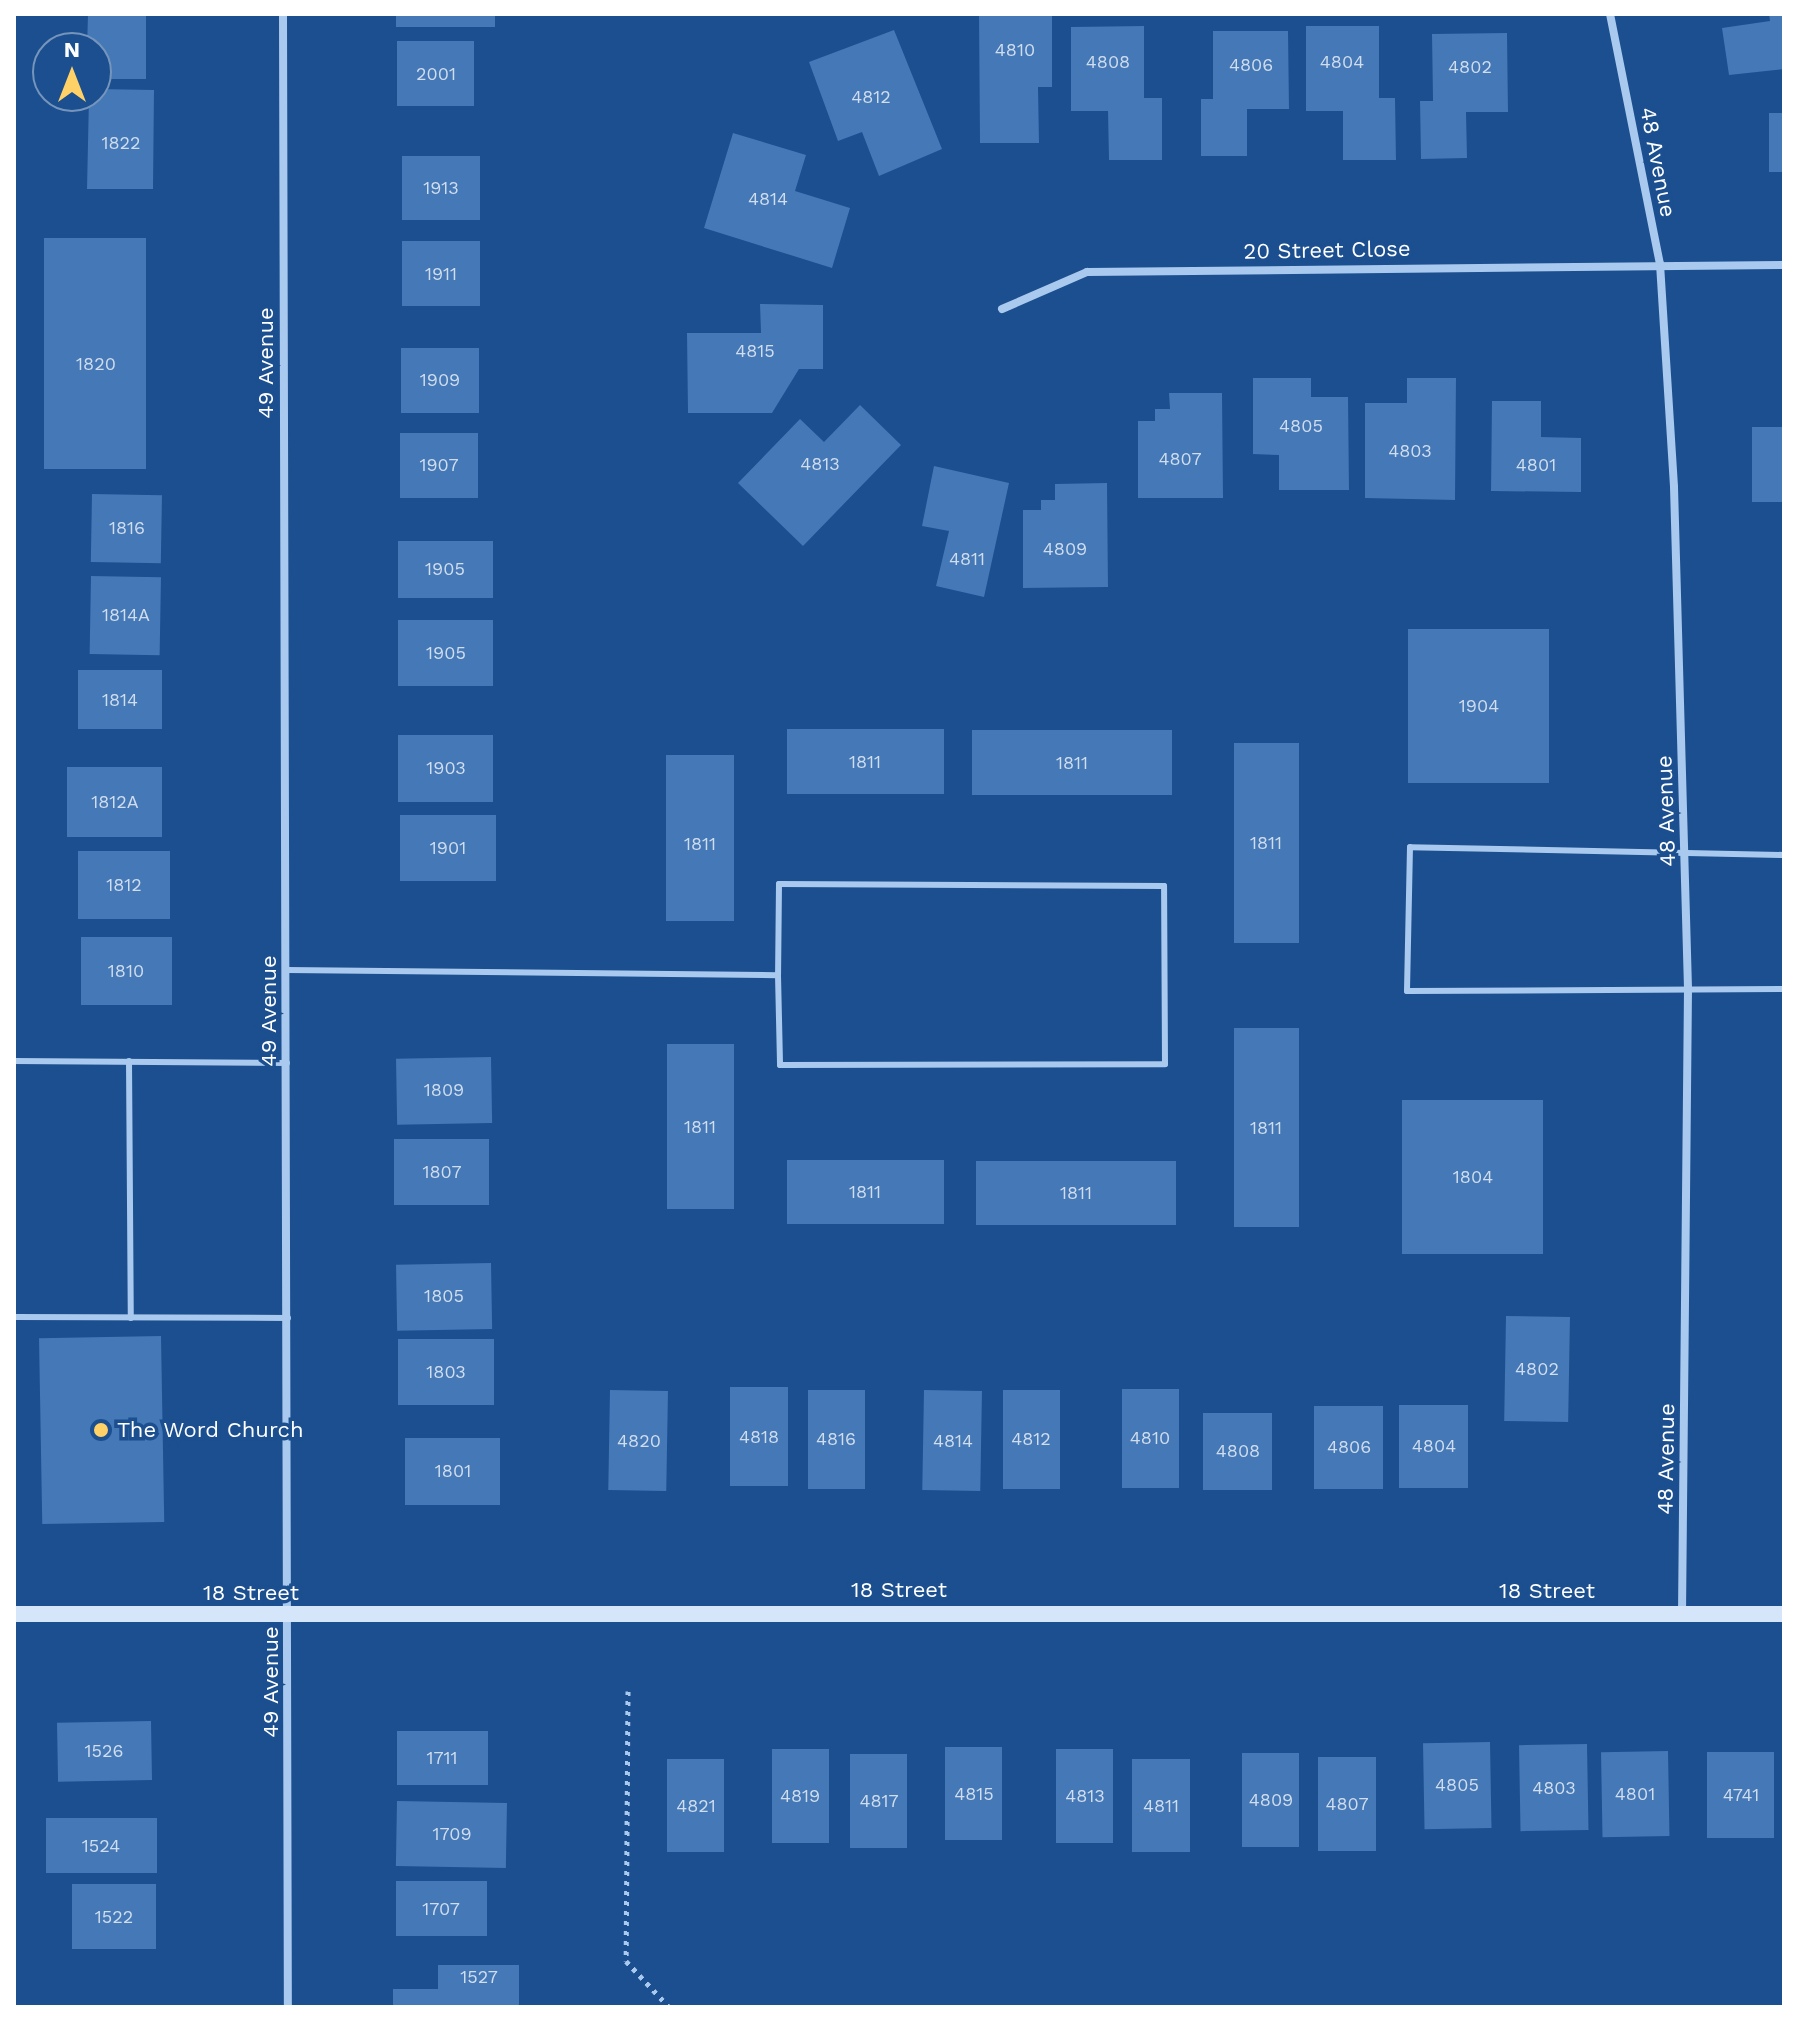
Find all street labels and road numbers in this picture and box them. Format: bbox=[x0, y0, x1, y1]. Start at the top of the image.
street label: 48 Avenue bbox=[1634, 104, 1682, 220]
street label: 20 Street Close bbox=[1243, 235, 1411, 265]
street label: 49 Avenue bbox=[253, 307, 279, 419]
street label: 48 Avenue bbox=[1651, 754, 1681, 868]
street label: 49 Avenue bbox=[256, 955, 282, 1067]
street label: 48 Avenue bbox=[1652, 1403, 1680, 1515]
street label: 18 Street bbox=[851, 1577, 947, 1603]
street label: 18 Street bbox=[1499, 1578, 1595, 1604]
street label: 18 Street bbox=[203, 1580, 299, 1606]
street label: 49 Avenue bbox=[258, 1626, 284, 1738]

